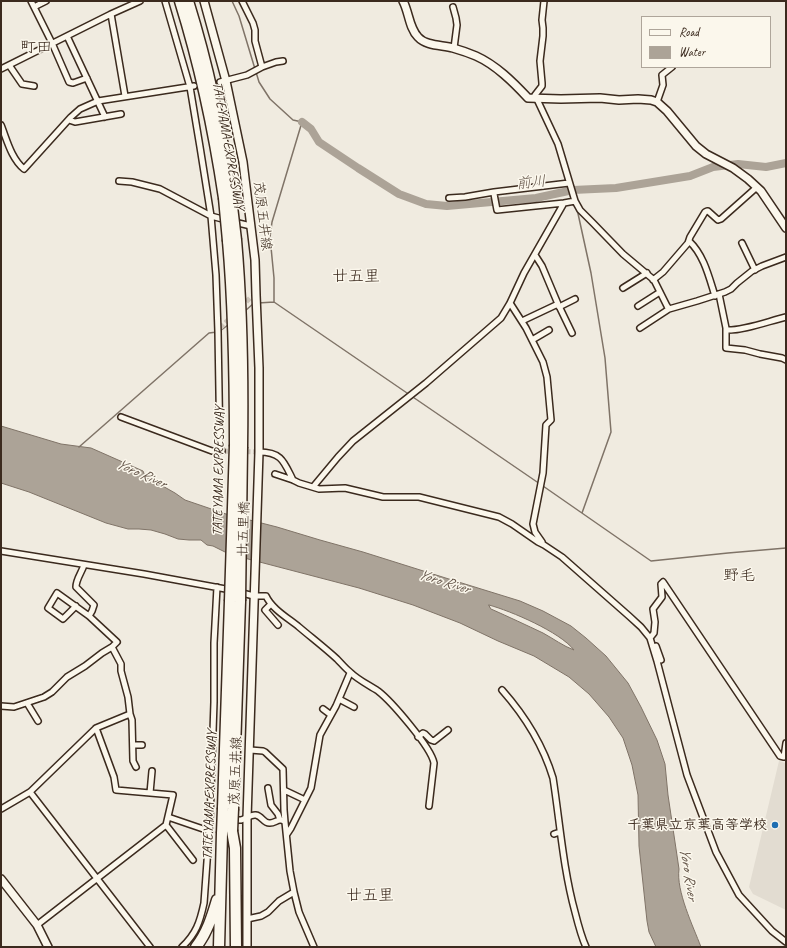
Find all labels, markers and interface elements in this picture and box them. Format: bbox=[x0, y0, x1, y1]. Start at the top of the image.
legend bbox=[641, 16, 771, 68]
text: Road bbox=[679, 24, 699, 40]
district label: 町田 bbox=[20, 38, 52, 58]
text: Water bbox=[679, 44, 705, 60]
street label: TATEYAMA EXPRESSWAY bbox=[208, 81, 248, 211]
water label: 前川 bbox=[515, 172, 547, 194]
street label: 茂原五井線 bbox=[249, 180, 275, 252]
district label: 廿五里 bbox=[332, 267, 380, 287]
street label: TATEYAMA EXPRESSWAY bbox=[209, 406, 229, 536]
water label: Yoro River bbox=[113, 455, 169, 493]
street label: 廿五里橋 bbox=[235, 501, 253, 557]
water label: Yoro River bbox=[416, 566, 472, 598]
district label: 野毛 bbox=[723, 566, 755, 586]
street label: TATEYAMA EXPRESSWAY bbox=[199, 730, 221, 860]
street label: 茂原五井線 bbox=[226, 736, 246, 806]
place label: 千葉県立京葉高等学校 bbox=[627, 817, 767, 833]
marker: 千葉県立京葉高等学校 bbox=[770, 820, 780, 830]
water label: Yoro River bbox=[675, 847, 701, 901]
district label: 廿五里 bbox=[346, 886, 394, 906]

